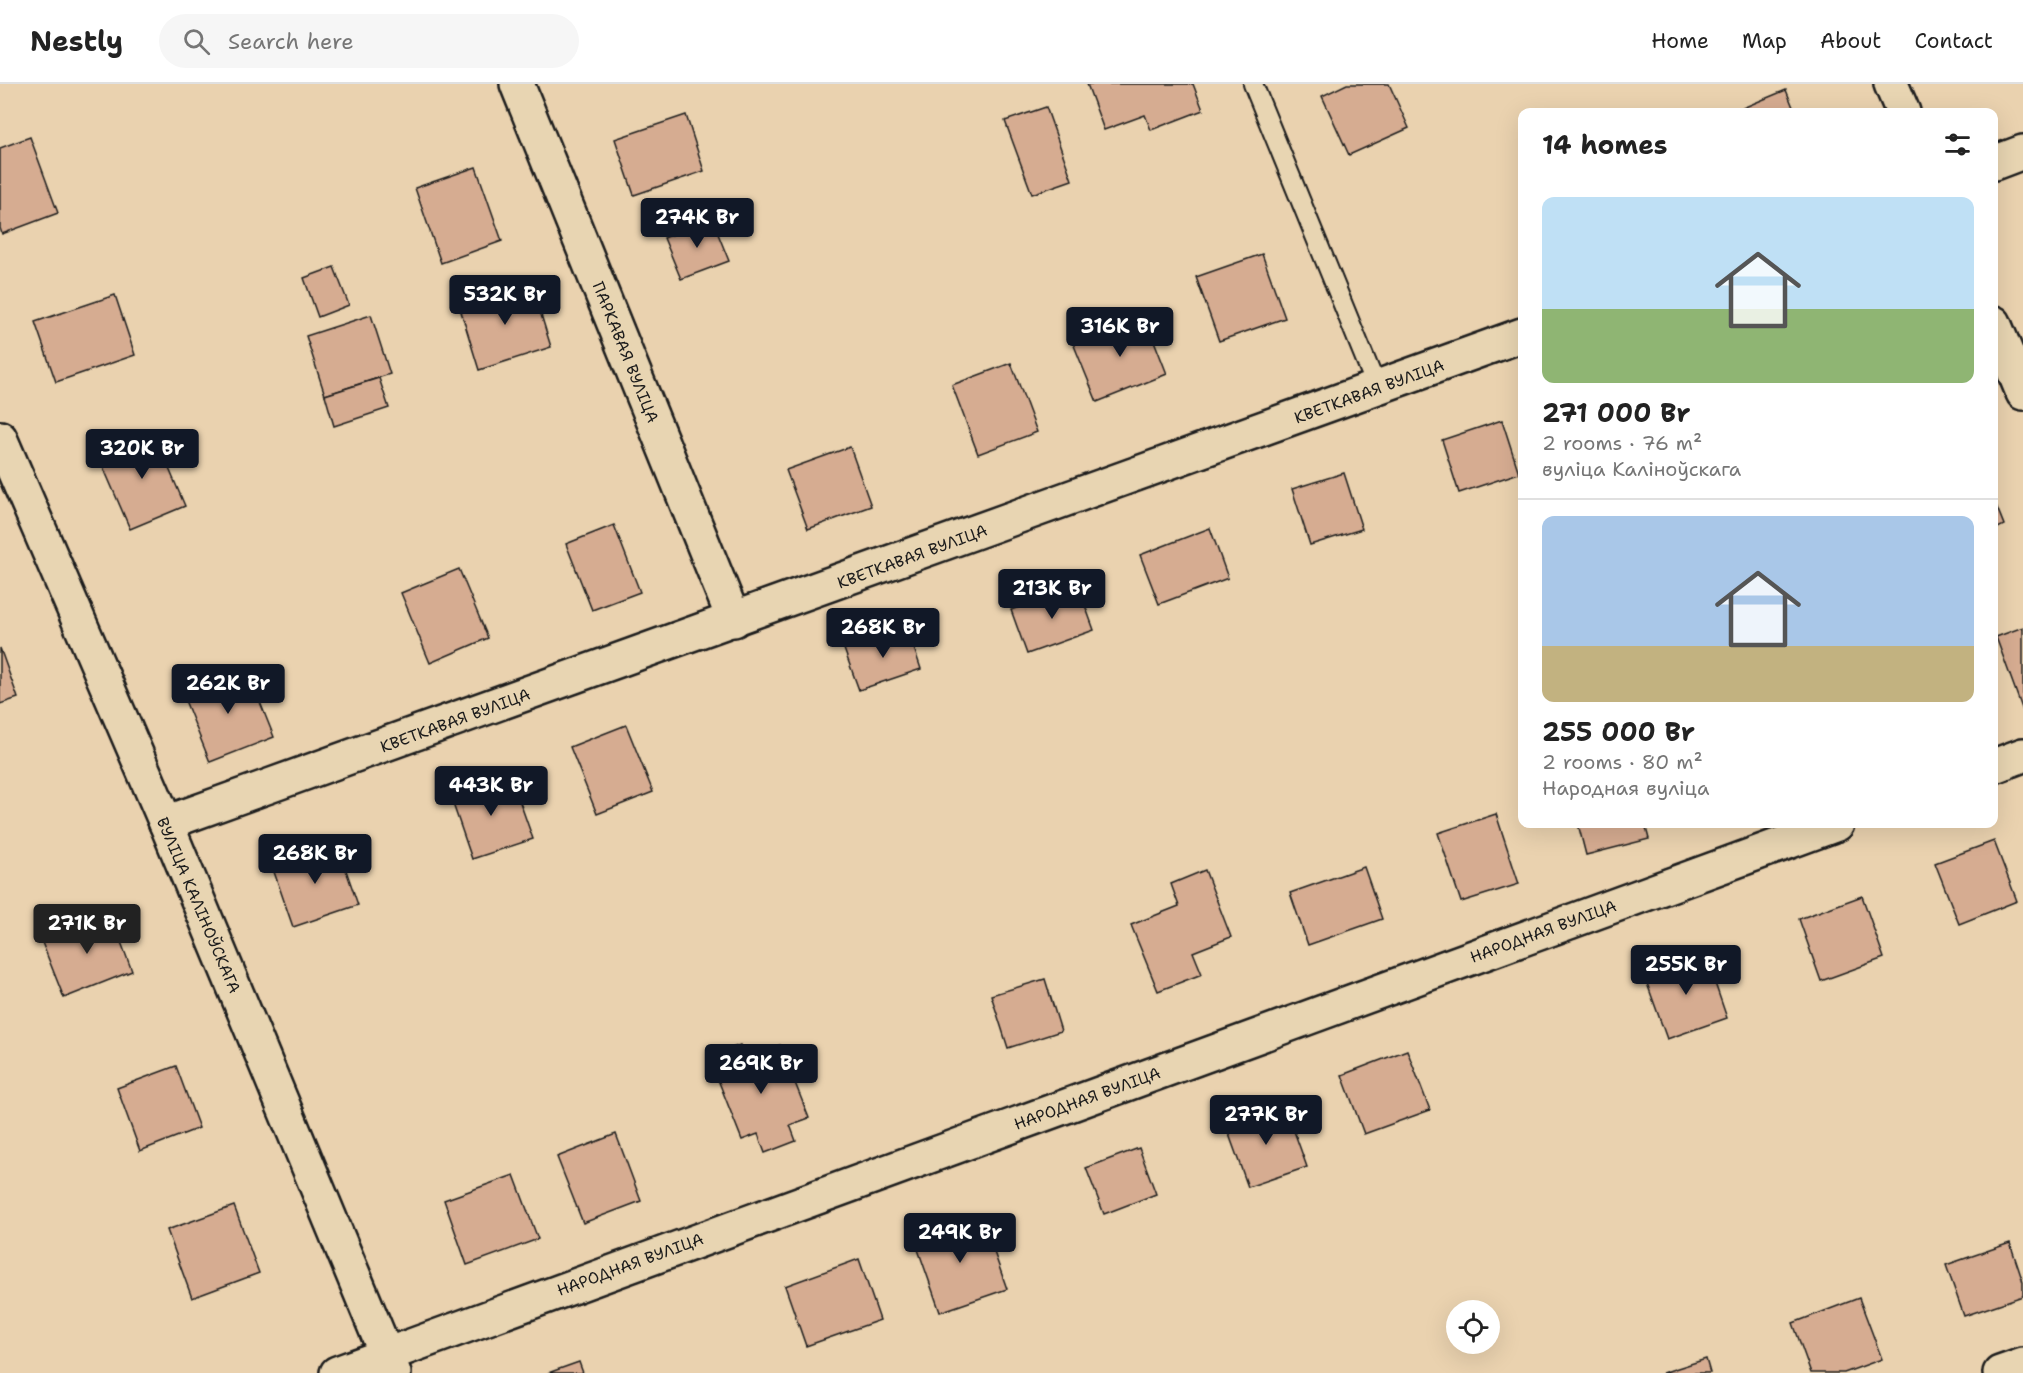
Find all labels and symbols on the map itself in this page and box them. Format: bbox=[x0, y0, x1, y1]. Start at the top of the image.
pin: 274K Br bbox=[642, 198, 752, 249]
pin: 532K Br bbox=[450, 275, 560, 326]
street label: ПАРКАВАЯ ВУЛІЦА bbox=[588, 279, 663, 426]
pin: 316K Br bbox=[1065, 307, 1175, 358]
street label: КВЕТКАВАЯ ВУЛІЦА bbox=[1291, 355, 1447, 428]
pin: 320K Br bbox=[87, 429, 197, 480]
street label: КВЕТКАВАЯ ВУЛІЦА bbox=[834, 520, 990, 593]
pin: 213K Br bbox=[997, 569, 1107, 620]
pin: 268K Br bbox=[828, 608, 938, 659]
pin: 262K Br bbox=[173, 664, 283, 715]
street label: КВЕТКАВАЯ ВУЛІЦА bbox=[377, 684, 533, 757]
pin: 443K Br bbox=[436, 766, 546, 817]
street label: ВУЛІЦА КАЛІНОЎСКАГА bbox=[152, 814, 245, 996]
pin: 268K Br bbox=[260, 834, 370, 885]
street label: НАРОДНАЯ ВУЛІЦА bbox=[1467, 895, 1619, 968]
pin: 271K Br bbox=[32, 904, 142, 955]
pin: 255K Br bbox=[1631, 945, 1741, 996]
pin: 269K Br bbox=[706, 1044, 816, 1095]
street label: НАРОДНАЯ ВУЛІЦА bbox=[1011, 1062, 1163, 1135]
pin: 277K Br bbox=[1211, 1095, 1321, 1146]
pin: 249K Br bbox=[905, 1213, 1015, 1264]
street label: НАРОДНАЯ ВУЛІЦА bbox=[554, 1228, 706, 1301]

